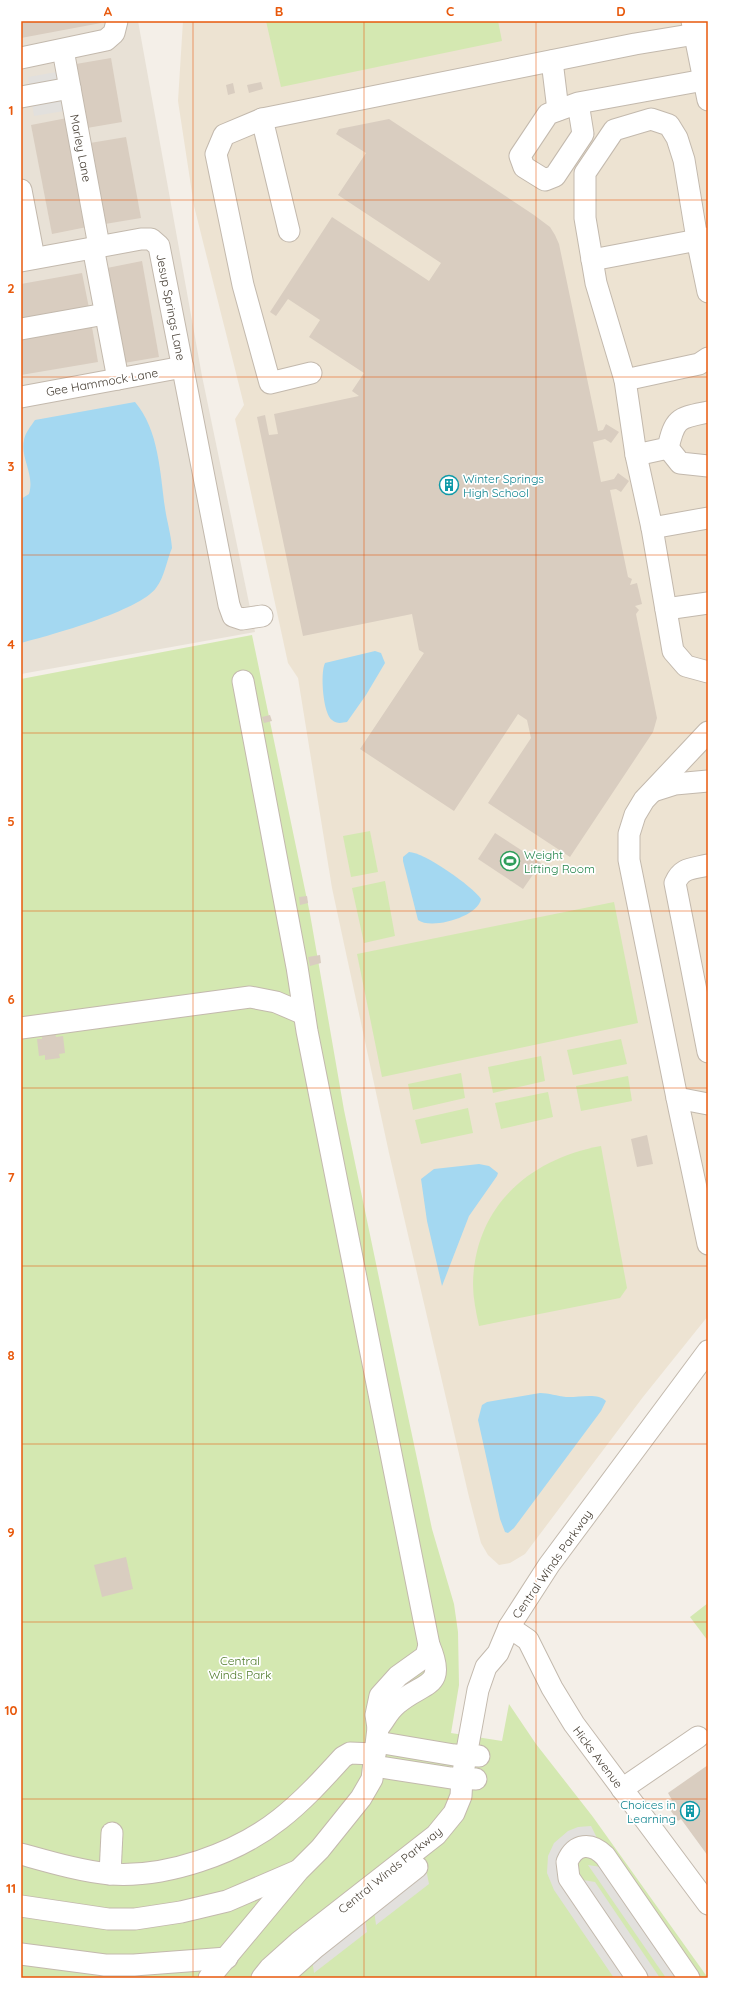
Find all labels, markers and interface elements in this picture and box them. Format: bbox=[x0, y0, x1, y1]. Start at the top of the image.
text: A bbox=[104, 3, 113, 19]
text: B bbox=[275, 3, 283, 19]
text: C bbox=[446, 3, 454, 19]
text: D bbox=[616, 3, 626, 19]
text: 1 bbox=[8, 102, 14, 118]
street label: Marley Lane bbox=[67, 113, 95, 183]
street label: Jesup Springs Lane bbox=[153, 252, 189, 362]
text: 2 bbox=[7, 280, 15, 296]
street label: Gee Hammock Lane bbox=[45, 365, 159, 399]
text: 3 bbox=[8, 458, 15, 474]
place label: Winter Springs High School bbox=[463, 471, 544, 500]
building icon: Winter Springs High School bbox=[438, 474, 460, 496]
text: 4 bbox=[7, 636, 15, 652]
text: 5 bbox=[7, 813, 15, 829]
place label: Weight Lifting Room bbox=[524, 847, 595, 876]
sports icon: Weight Lifting Room bbox=[499, 850, 521, 872]
text: 6 bbox=[7, 991, 15, 1007]
text: 7 bbox=[7, 1169, 15, 1185]
text: 8 bbox=[7, 1347, 15, 1363]
street label: Central Winds Parkway bbox=[509, 1507, 595, 1621]
text: 9 bbox=[7, 1524, 15, 1540]
park label: Central Winds Park bbox=[209, 1653, 271, 1682]
text: 10 bbox=[4, 1702, 18, 1718]
street label: Hicks Avenue bbox=[570, 1723, 626, 1791]
place label: Choices in Learning bbox=[620, 1797, 676, 1826]
building icon: Choices in Learning bbox=[679, 1800, 701, 1822]
street label: Central Winds Parkway bbox=[335, 1824, 445, 1916]
text: 11 bbox=[6, 1880, 16, 1896]

